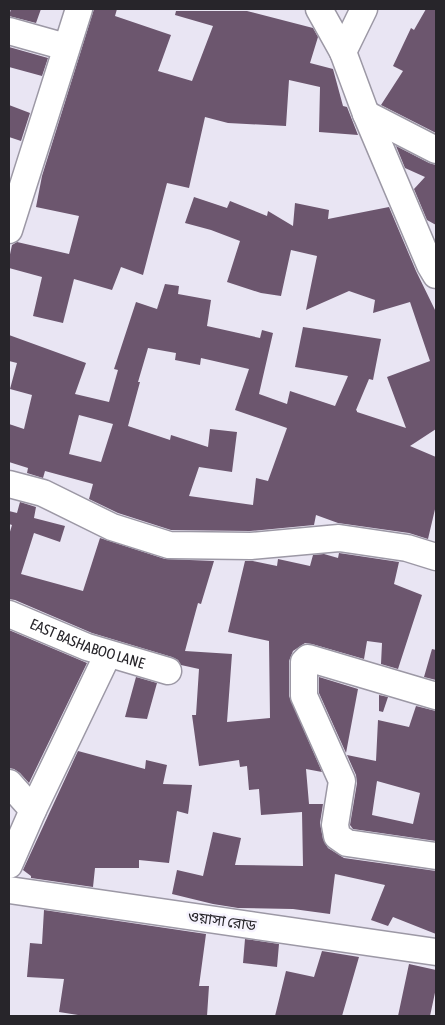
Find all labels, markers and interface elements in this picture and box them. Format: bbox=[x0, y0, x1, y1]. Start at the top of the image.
street label: EAST BASHABOO LANE bbox=[28, 615, 147, 672]
street label: ওয়াসা রোড bbox=[187, 907, 258, 934]

